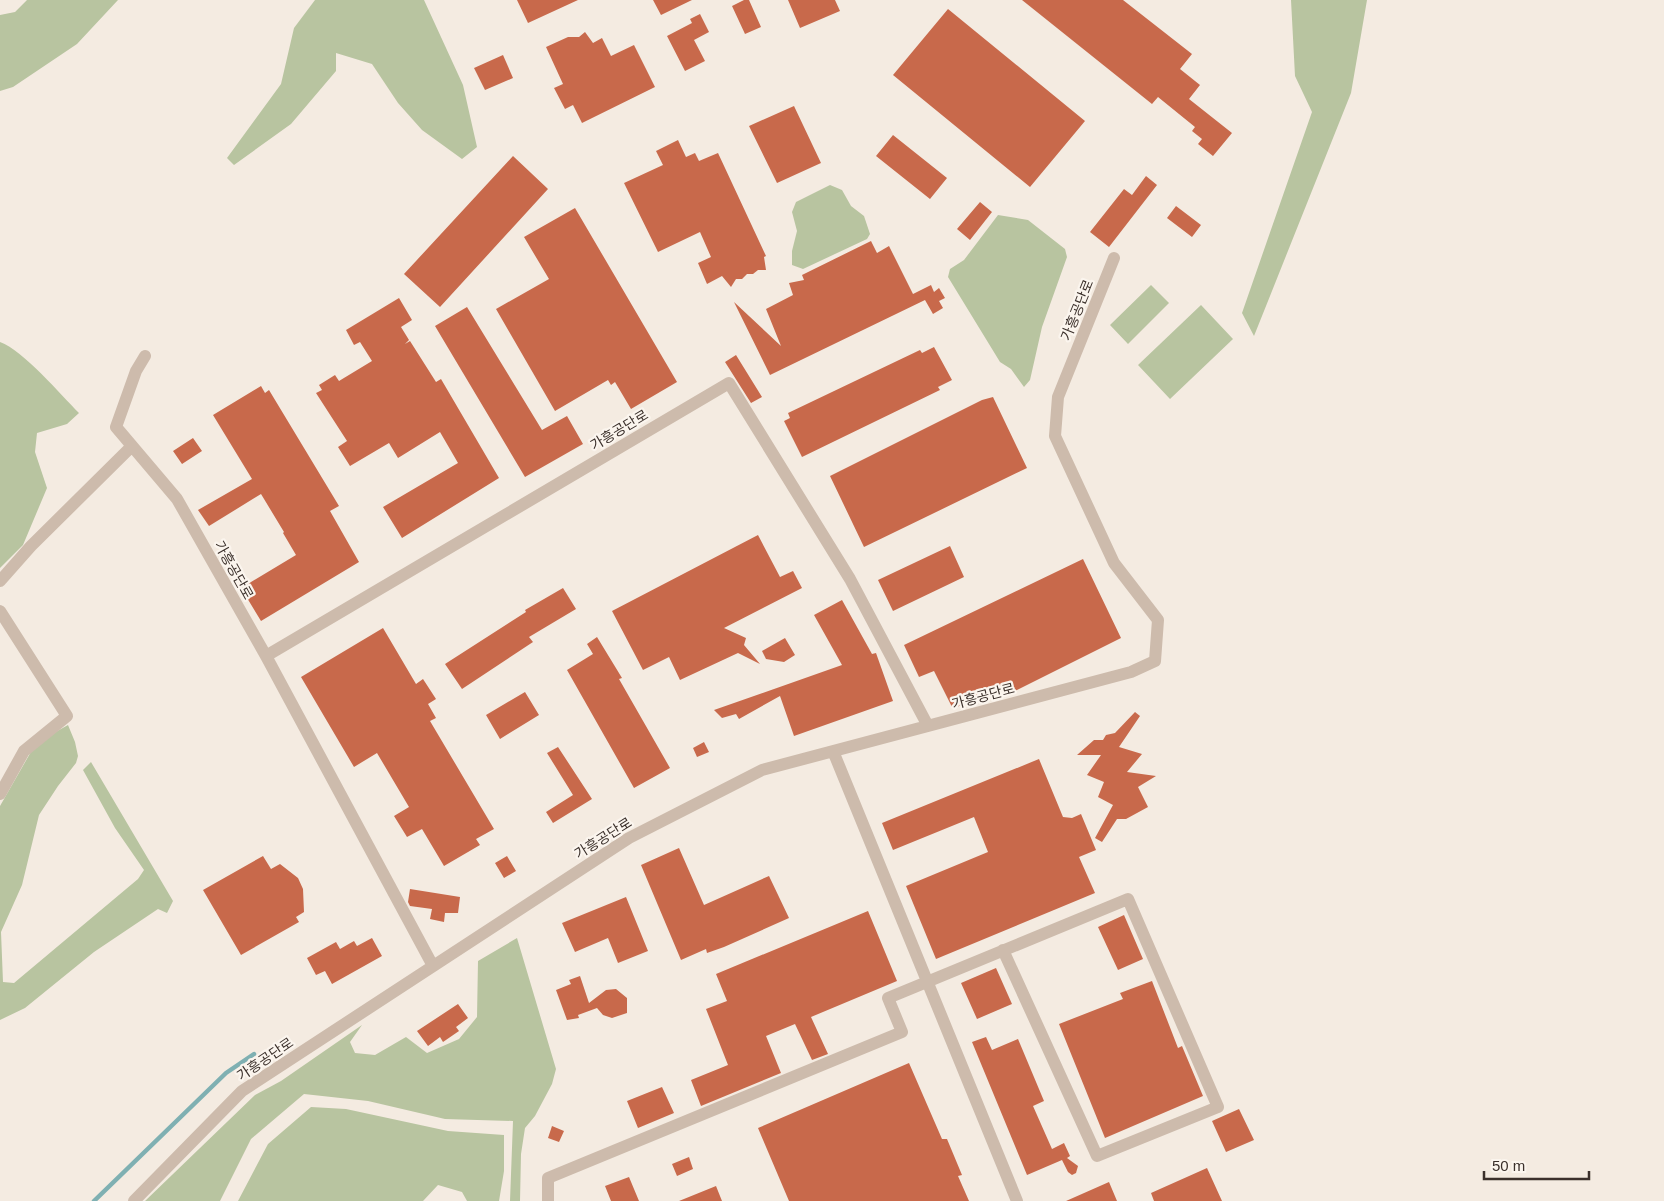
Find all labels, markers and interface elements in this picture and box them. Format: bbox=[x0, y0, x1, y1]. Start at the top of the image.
street label: 가흥공단로 bbox=[1058, 277, 1097, 343]
street label: 가흥공단로 bbox=[587, 406, 651, 453]
street label: 가흥공단로 bbox=[211, 538, 257, 602]
street label: 가흥공단로 bbox=[950, 680, 1016, 712]
street label: 가흥공단로 bbox=[571, 814, 635, 862]
street label: 가흥공단로 bbox=[234, 1034, 296, 1084]
scale bar bbox=[1484, 1148, 1589, 1180]
text: 50 m bbox=[1492, 1157, 1525, 1174]

